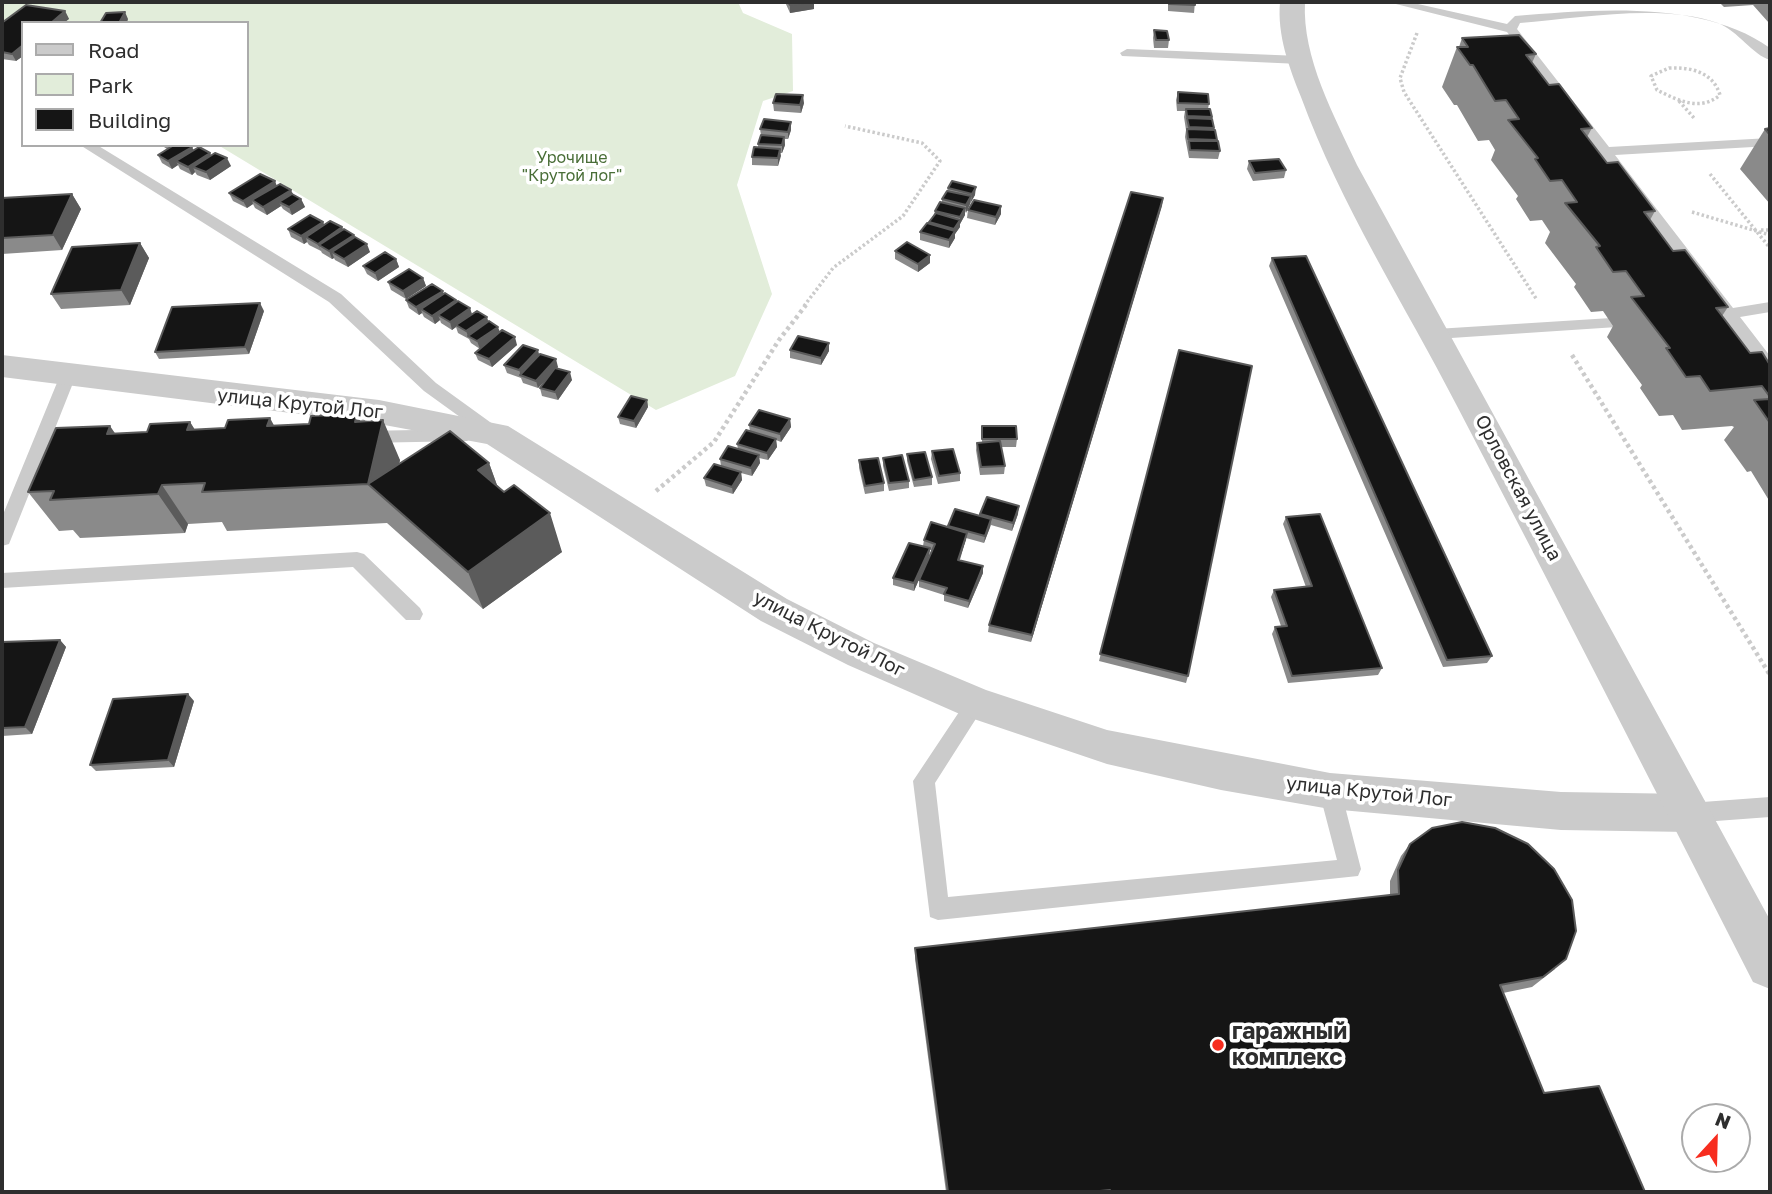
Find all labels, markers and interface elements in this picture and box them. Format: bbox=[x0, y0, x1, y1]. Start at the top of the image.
legend bbox=[21, 21, 248, 147]
text: Road bbox=[88, 37, 139, 63]
text: Park bbox=[88, 72, 133, 98]
text: Building bbox=[88, 107, 171, 133]
park label: Урочище "Крутой лог" bbox=[522, 148, 622, 186]
street label: улица Крутой Лог bbox=[216, 384, 384, 424]
street label: Орловская улица bbox=[1470, 411, 1566, 565]
street label: улица Крутой Лог bbox=[750, 586, 908, 682]
street label: улица Крутой Лог bbox=[1285, 772, 1453, 812]
place label: гаражный комплекс bbox=[1232, 1018, 1347, 1072]
marker: гаражный комплекс bbox=[1210, 1037, 1226, 1053]
north arrow bbox=[1681, 1103, 1751, 1173]
text: N bbox=[1712, 1107, 1734, 1133]

